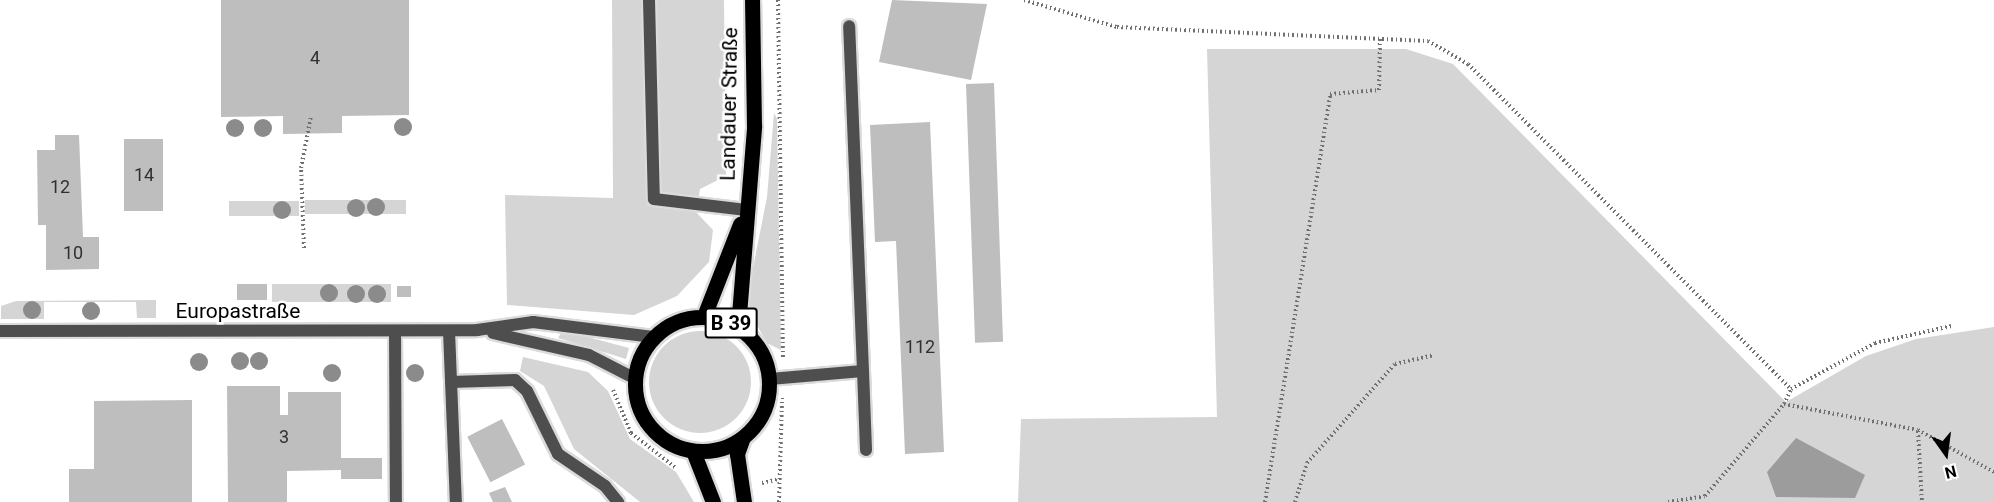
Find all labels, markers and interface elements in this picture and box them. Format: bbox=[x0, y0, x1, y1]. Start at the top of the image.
street label: Landauer Straße bbox=[715, 27, 743, 181]
house number: 4 bbox=[310, 47, 320, 69]
house number: 14 bbox=[134, 164, 154, 186]
house number: 12 bbox=[50, 176, 70, 198]
house number: 10 bbox=[63, 242, 83, 264]
street label: Europastraße bbox=[176, 298, 300, 324]
road number: B 39 bbox=[704, 306, 758, 340]
house number: 112 bbox=[905, 336, 935, 358]
north arrow bbox=[1916, 424, 1976, 484]
house number: 3 bbox=[279, 426, 289, 448]
text: N bbox=[1943, 461, 1958, 483]

